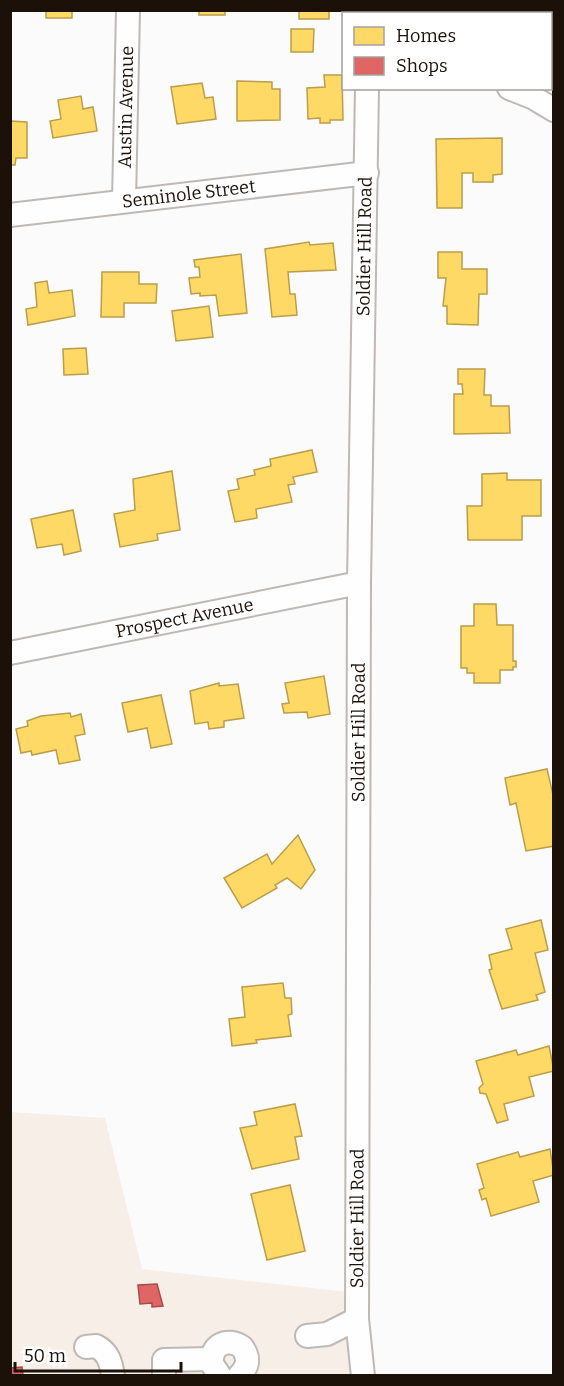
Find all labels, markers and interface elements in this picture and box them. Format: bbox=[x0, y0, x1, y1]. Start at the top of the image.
legend bbox=[342, 12, 552, 90]
text: Homes bbox=[396, 25, 456, 47]
street label: Austin Avenue bbox=[114, 46, 138, 168]
text: Shops bbox=[396, 55, 448, 77]
street label: Seminole Street bbox=[121, 175, 257, 213]
street label: Soldier Hill Road bbox=[352, 176, 377, 316]
street label: Prospect Avenue bbox=[114, 593, 255, 643]
street label: Soldier Hill Road bbox=[347, 662, 370, 802]
street label: Soldier Hill Road bbox=[346, 1148, 368, 1288]
scale bar bbox=[15, 1335, 182, 1373]
text: 50 m bbox=[24, 1345, 66, 1367]

